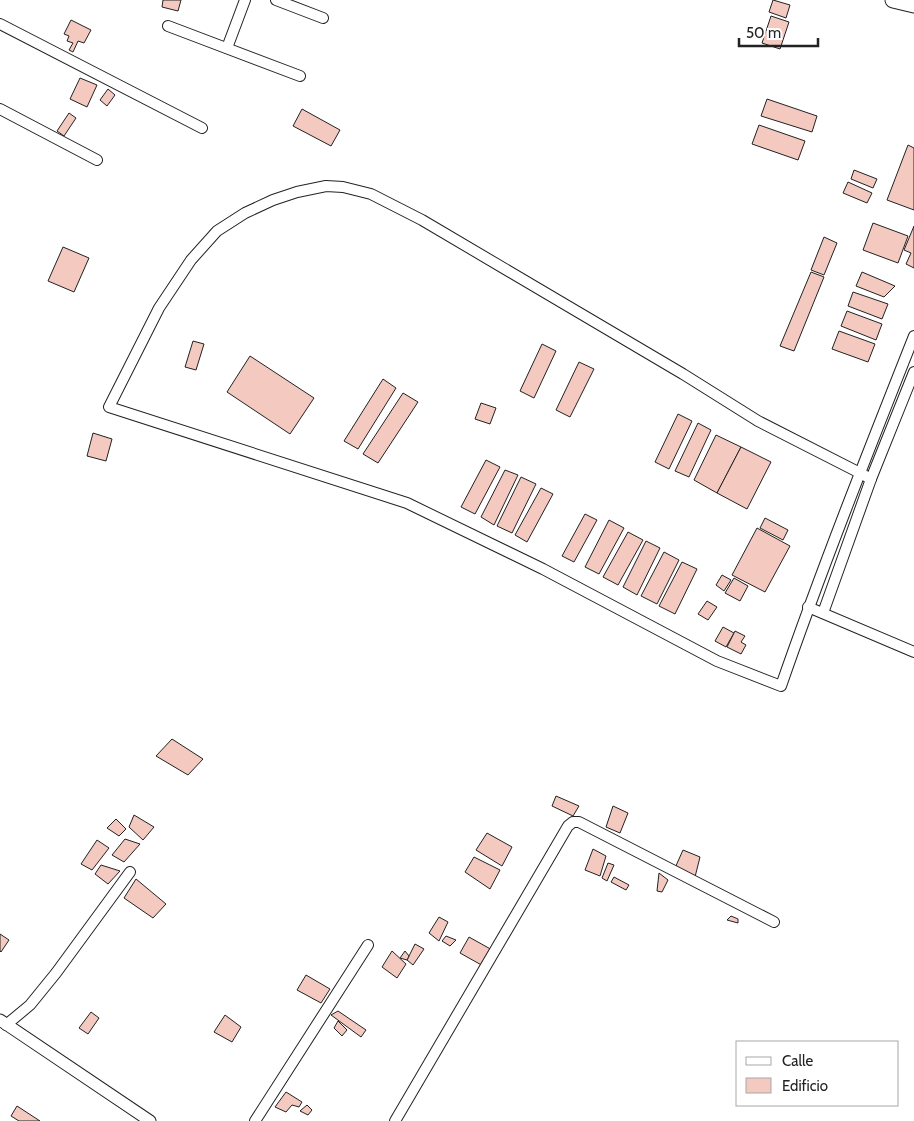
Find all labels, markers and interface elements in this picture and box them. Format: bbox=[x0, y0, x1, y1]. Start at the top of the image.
scale bar bbox=[739, 15, 818, 47]
text: 50 m bbox=[746, 24, 781, 42]
legend bbox=[736, 1041, 899, 1106]
text: Calle bbox=[782, 1052, 813, 1070]
text: Edificio bbox=[782, 1077, 828, 1095]

